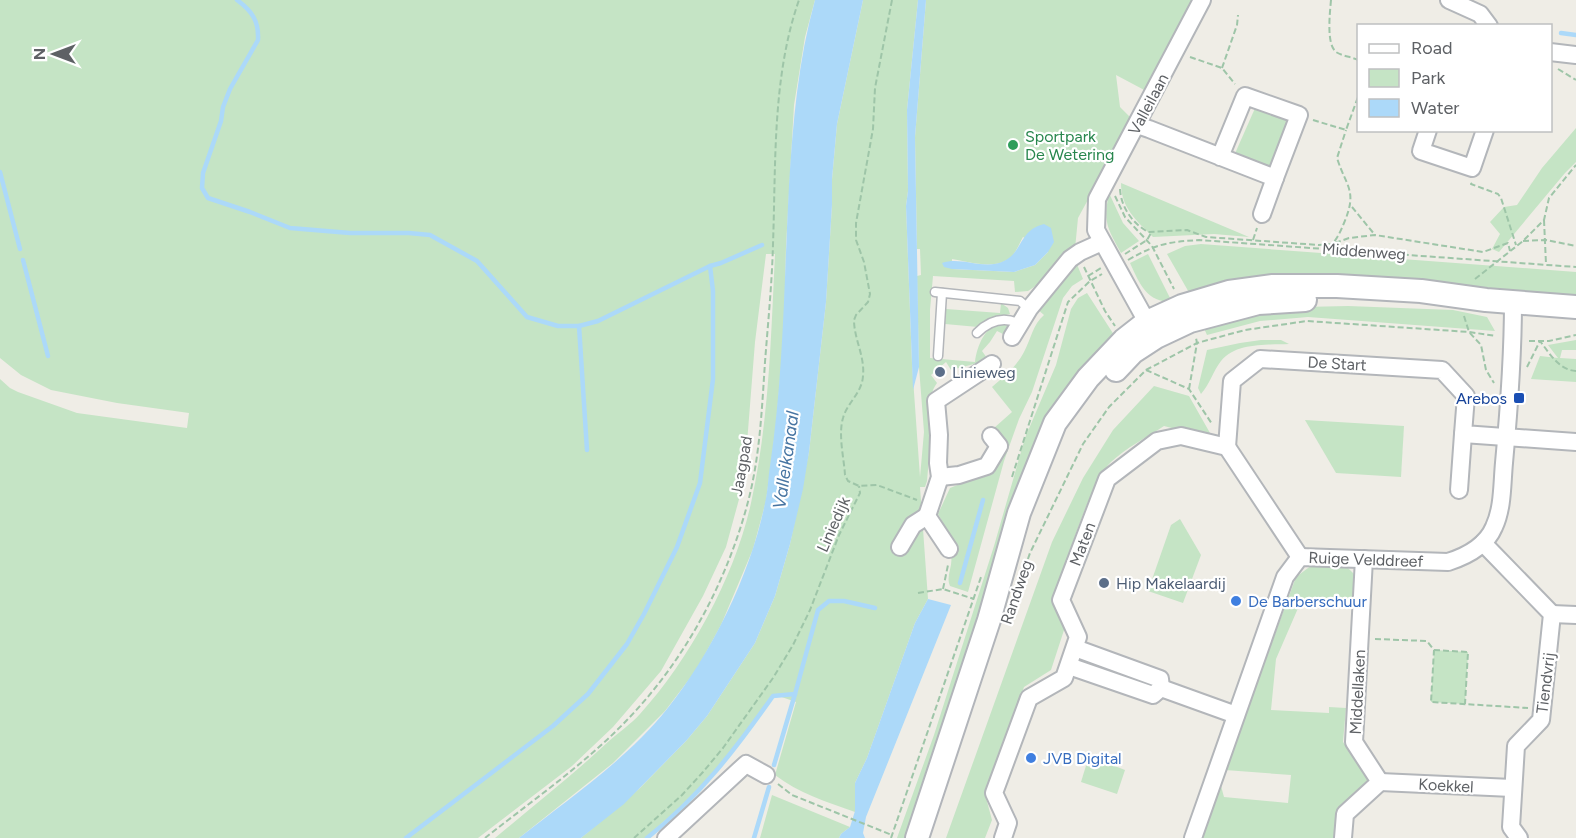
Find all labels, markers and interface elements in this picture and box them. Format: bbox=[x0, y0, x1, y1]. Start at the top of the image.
north arrow bbox=[24, 24, 84, 84]
legend bbox=[1357, 24, 1552, 132]
text: Road bbox=[1411, 37, 1452, 59]
text: N bbox=[30, 48, 49, 60]
text: Park bbox=[1411, 67, 1446, 89]
street label: Valleilaan bbox=[1124, 70, 1173, 138]
text: Water bbox=[1411, 97, 1459, 119]
place label: Sportpark De Wetering bbox=[1025, 127, 1114, 164]
marker: Sportpark De Wetering bbox=[1006, 138, 1020, 152]
street label: Middenweg bbox=[1321, 239, 1407, 264]
street label: De Start bbox=[1307, 352, 1367, 375]
place label: Linieweg bbox=[952, 363, 1016, 382]
marker: Linieweg bbox=[933, 365, 947, 379]
place label: Arebos bbox=[1456, 389, 1507, 408]
marker: Arebos bbox=[1512, 391, 1526, 405]
water label: Valleikanaal bbox=[768, 409, 804, 510]
street label: Jaagpad bbox=[727, 434, 756, 498]
street label: Liniedijk bbox=[813, 493, 854, 555]
street label: Maten bbox=[1065, 520, 1099, 569]
street label: Ruige Velddreef bbox=[1308, 548, 1424, 571]
street label: Randweg bbox=[997, 557, 1036, 627]
place label: Hip Makelaardij bbox=[1116, 574, 1226, 593]
marker: Hip Makelaardij bbox=[1097, 576, 1111, 590]
place label: De Barberschuur bbox=[1248, 592, 1367, 611]
marker: De Barberschuur bbox=[1229, 594, 1243, 608]
street label: Middellaken bbox=[1346, 649, 1369, 735]
street label: Tiendvrij bbox=[1532, 651, 1559, 715]
place label: JVB Digital bbox=[1043, 749, 1122, 768]
marker: JVB Digital bbox=[1024, 751, 1038, 765]
street label: Koekkel bbox=[1418, 775, 1474, 796]

